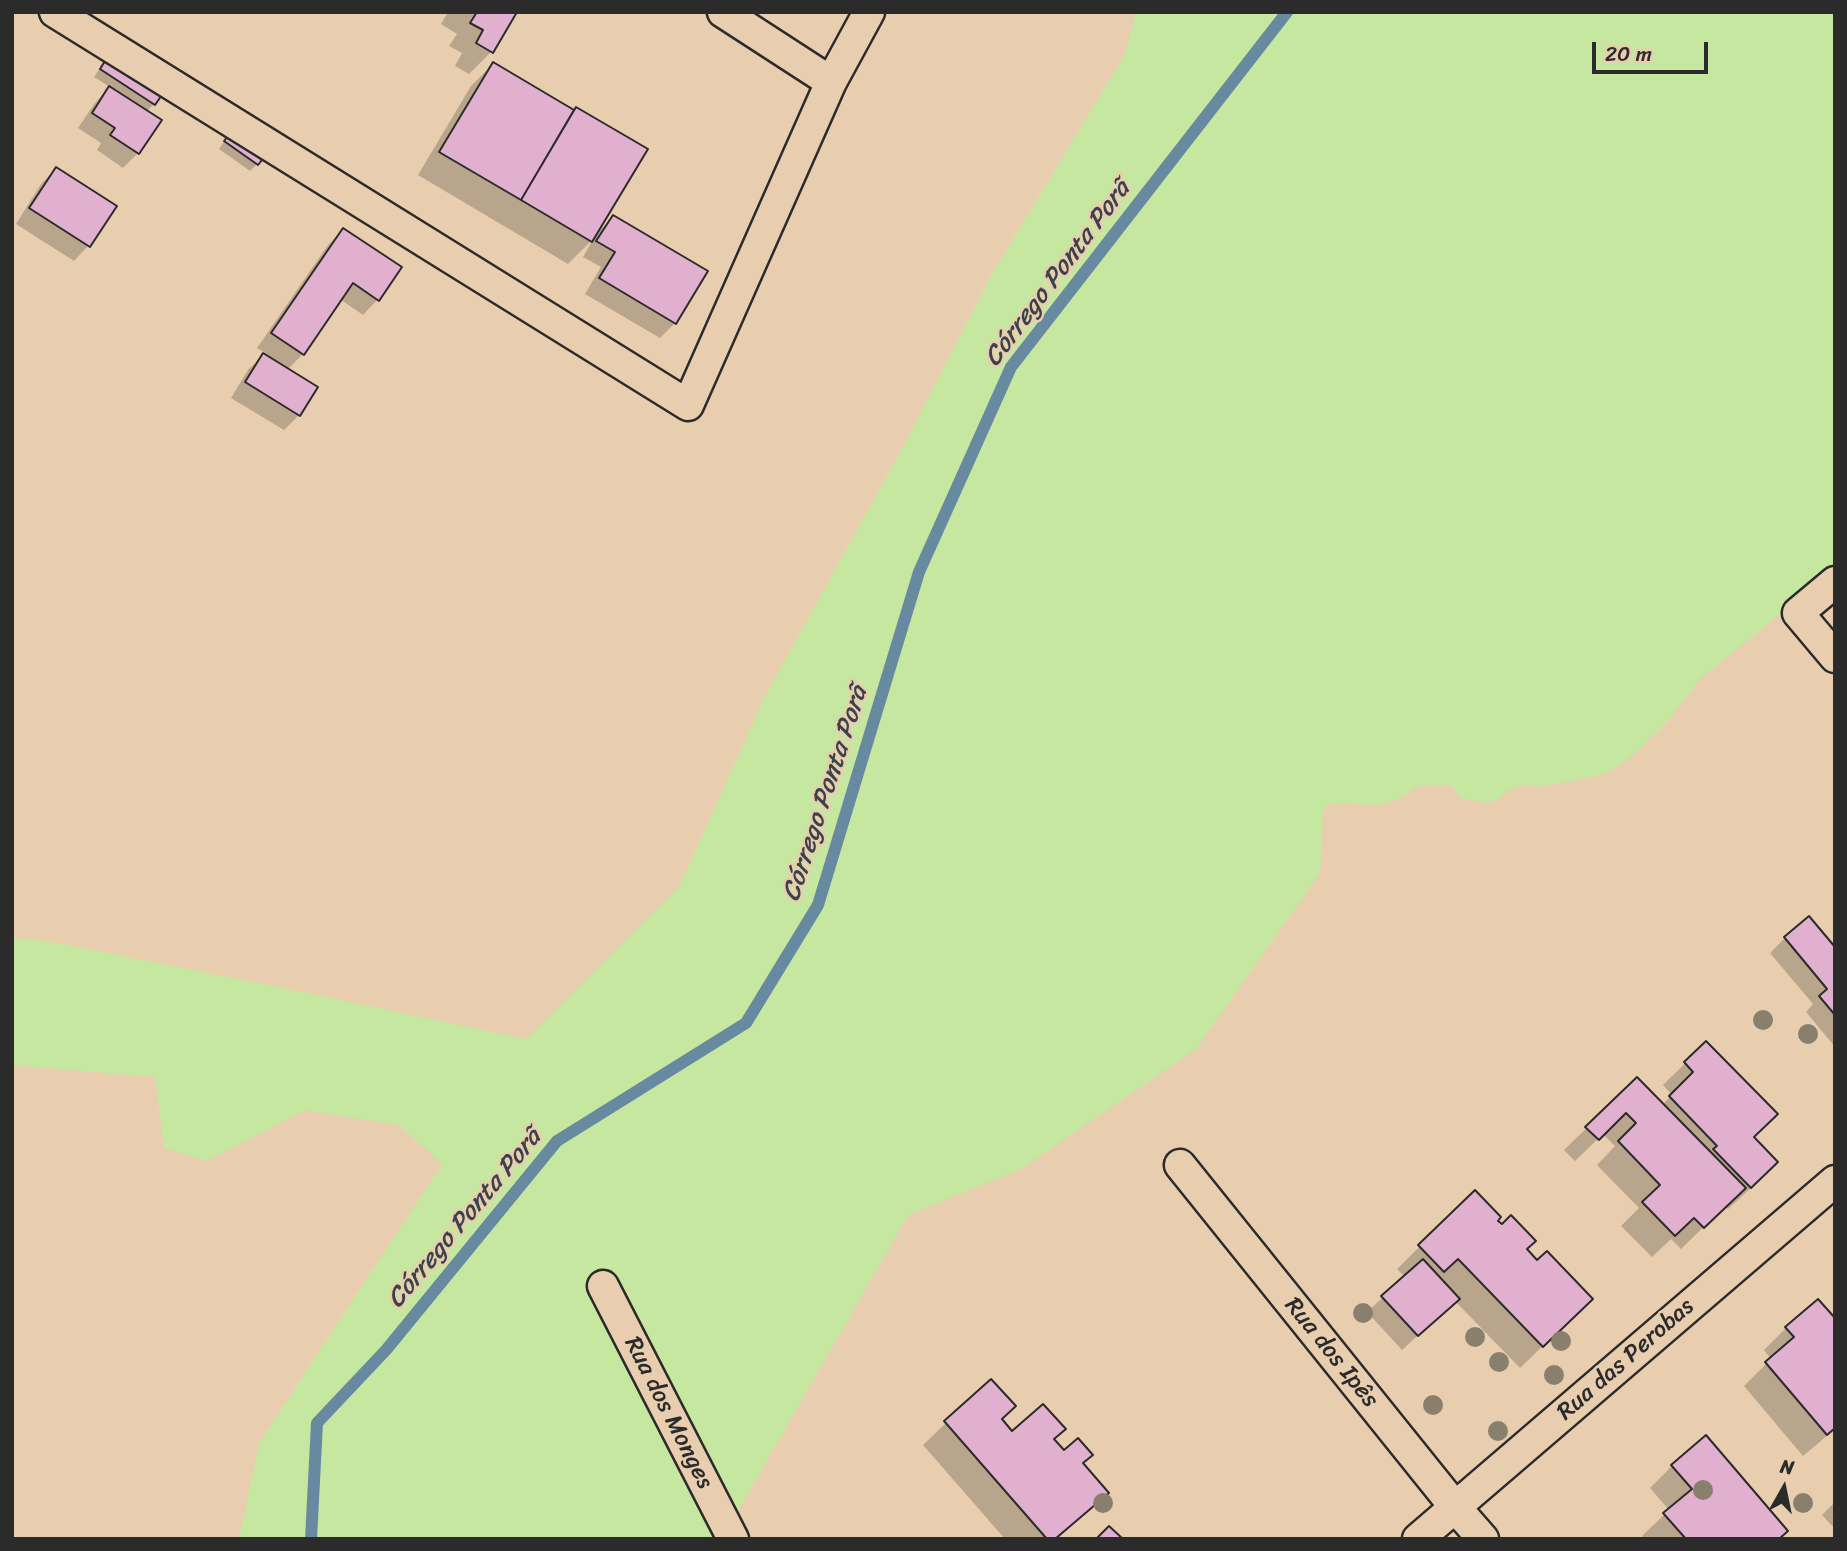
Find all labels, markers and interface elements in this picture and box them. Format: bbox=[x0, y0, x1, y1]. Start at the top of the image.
scale bar bbox=[1595, 28, 1710, 72]
text: 20 m bbox=[1605, 35, 1652, 73]
water label: Córrego Ponta Porã bbox=[978, 175, 1138, 373]
water label: Córrego Ponta Porã bbox=[777, 683, 875, 905]
water label: Córrego Ponta Porã bbox=[381, 1123, 549, 1315]
street label: Rua dos Ipês bbox=[1278, 1292, 1384, 1414]
street label: Rua das Perobas bbox=[1552, 1293, 1700, 1427]
street label: Rua dos Monges bbox=[617, 1332, 719, 1494]
text: N bbox=[1778, 1449, 1796, 1484]
north arrow bbox=[1749, 1453, 1819, 1523]

